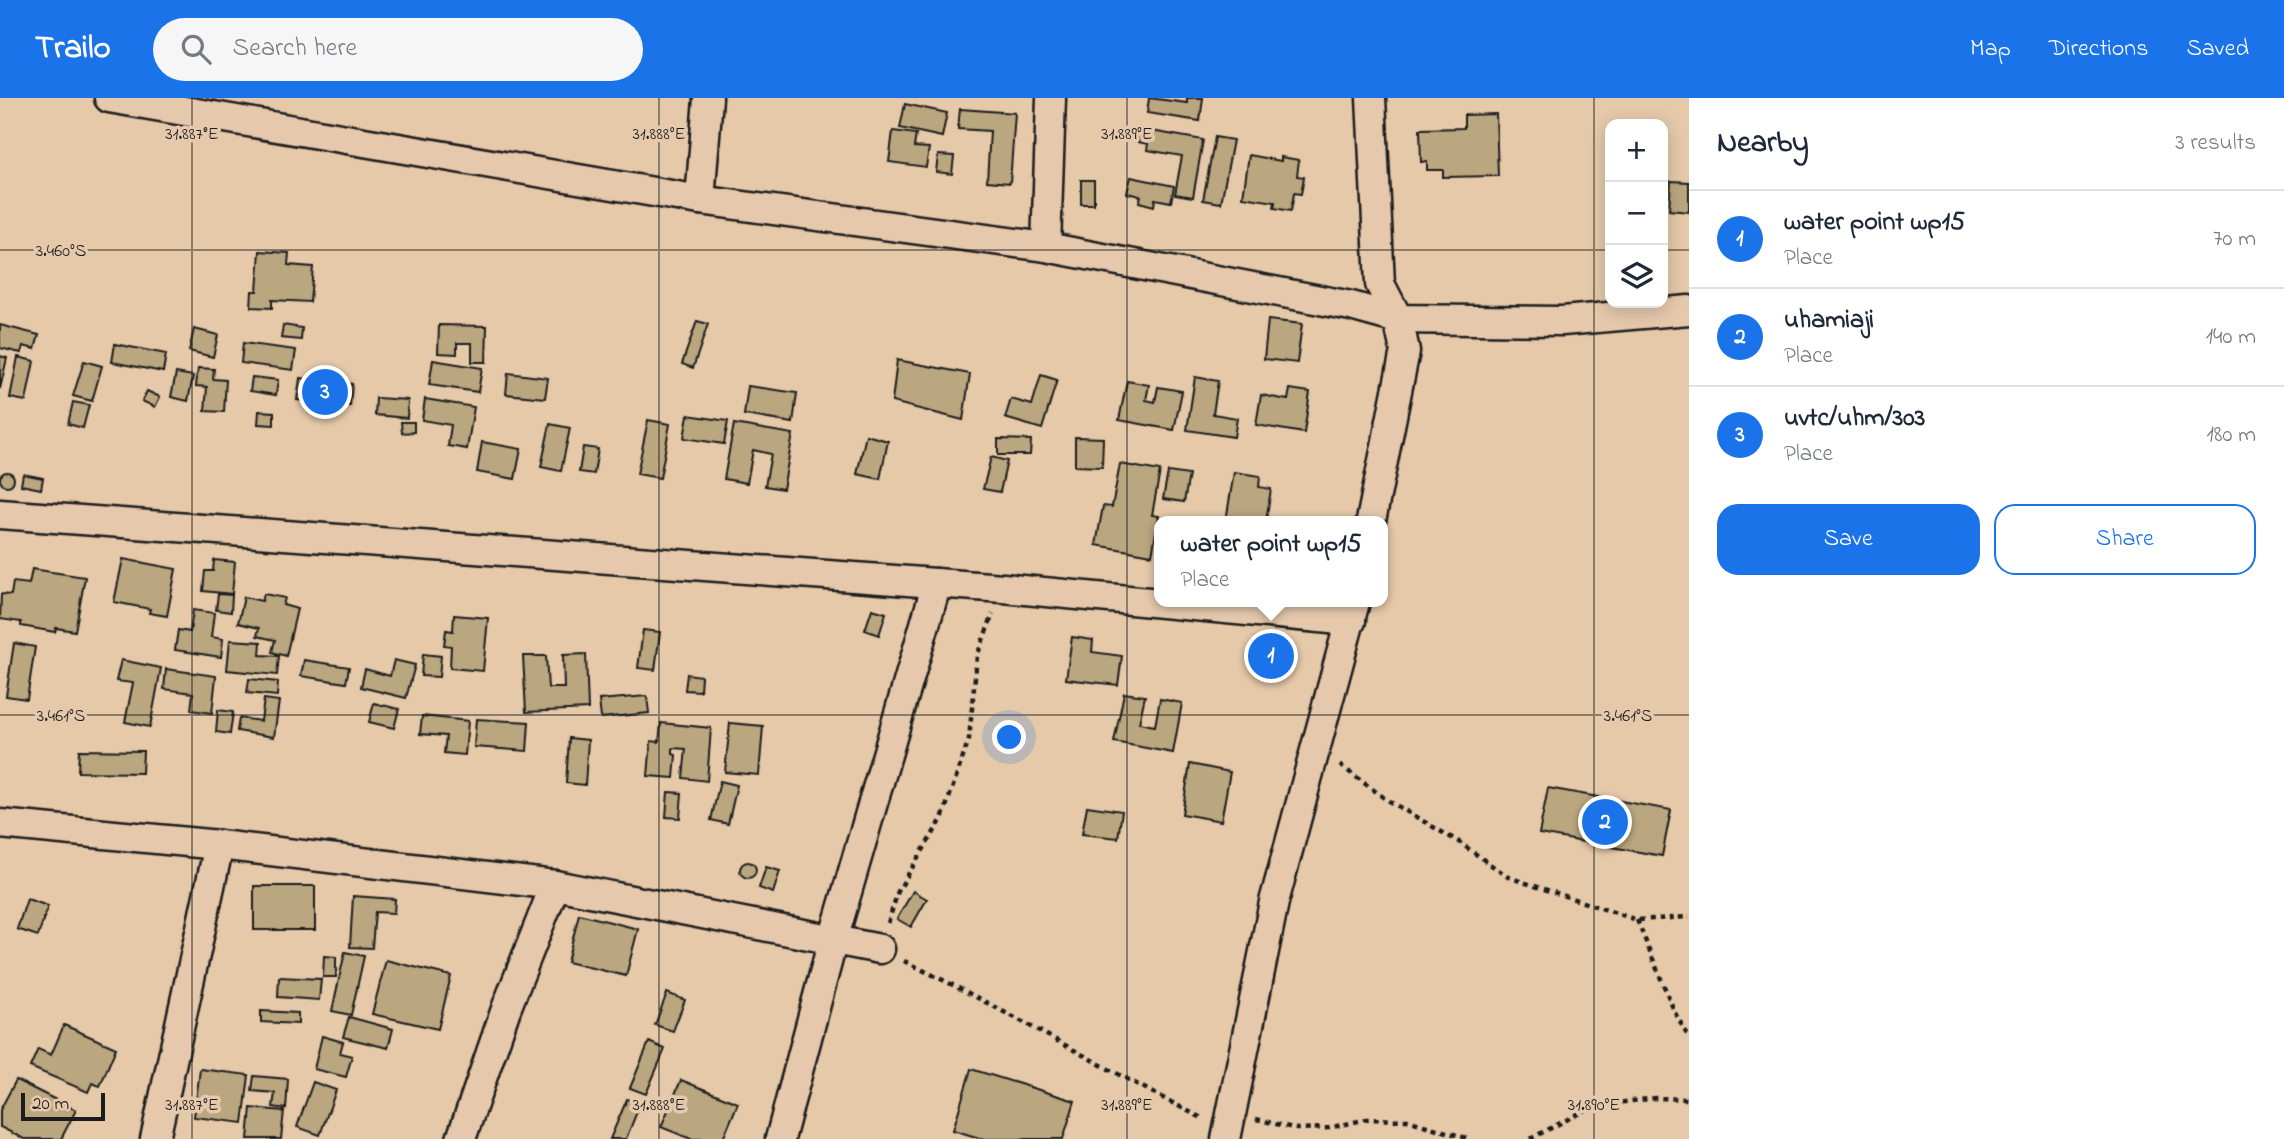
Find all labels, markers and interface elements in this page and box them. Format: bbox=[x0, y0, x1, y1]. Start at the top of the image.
search box bbox=[153, 18, 643, 81]
text: Trailo bbox=[35, 25, 111, 73]
icon: search bbox=[177, 30, 215, 68]
text: Search here bbox=[233, 30, 357, 68]
text: Map bbox=[1970, 32, 2011, 67]
text: Directions bbox=[2049, 32, 2148, 67]
text: Saved bbox=[2186, 32, 2249, 67]
map controls bbox=[1605, 119, 1668, 308]
button: + bbox=[1605, 119, 1668, 182]
text: 31.887°E bbox=[165, 122, 219, 148]
text: 31.888°E bbox=[633, 122, 685, 148]
text: 31.889°E bbox=[1101, 122, 1153, 148]
text: Nearby bbox=[1717, 122, 1809, 166]
text: 3 results bbox=[2175, 127, 2256, 160]
button: − bbox=[1605, 182, 1668, 245]
text: water point wp15 bbox=[1784, 204, 1965, 242]
text: 1 bbox=[1736, 223, 1744, 256]
text: 70 m bbox=[2213, 223, 2256, 256]
text: 3.460°S bbox=[36, 239, 86, 265]
text: Place bbox=[1784, 242, 1833, 275]
button: layers bbox=[1605, 245, 1668, 308]
text: uhamiaji bbox=[1784, 302, 1874, 340]
text: 2 bbox=[1734, 321, 1746, 354]
text: 140 m bbox=[2206, 321, 2256, 354]
text: Place bbox=[1784, 340, 1833, 373]
pin: 3 bbox=[302, 366, 348, 418]
text: uvtc/uhm/303 bbox=[1784, 400, 1925, 438]
text: 3 bbox=[1735, 419, 1745, 452]
text: 180 m bbox=[2207, 419, 2256, 452]
text: Place bbox=[1784, 438, 1833, 471]
button: Save bbox=[1717, 504, 1980, 575]
button: Share bbox=[1994, 504, 2256, 575]
popup bbox=[1154, 516, 1388, 607]
text: water point wp15 bbox=[1181, 526, 1361, 564]
text: Place bbox=[1181, 564, 1229, 597]
pin: 1 bbox=[1248, 630, 1294, 682]
text: 3.461°S bbox=[37, 704, 85, 730]
text: 3.461°S bbox=[1604, 704, 1652, 730]
your location bbox=[992, 720, 1026, 754]
pin: 2 bbox=[1582, 796, 1628, 848]
scale bar bbox=[21, 1090, 105, 1122]
text: 20 m bbox=[32, 1091, 69, 1118]
text: 31.887°E bbox=[165, 1093, 219, 1119]
text: 31.888°E bbox=[633, 1093, 685, 1119]
text: 31.889°E bbox=[1101, 1093, 1153, 1119]
text: 31.890°E bbox=[1568, 1093, 1620, 1119]

